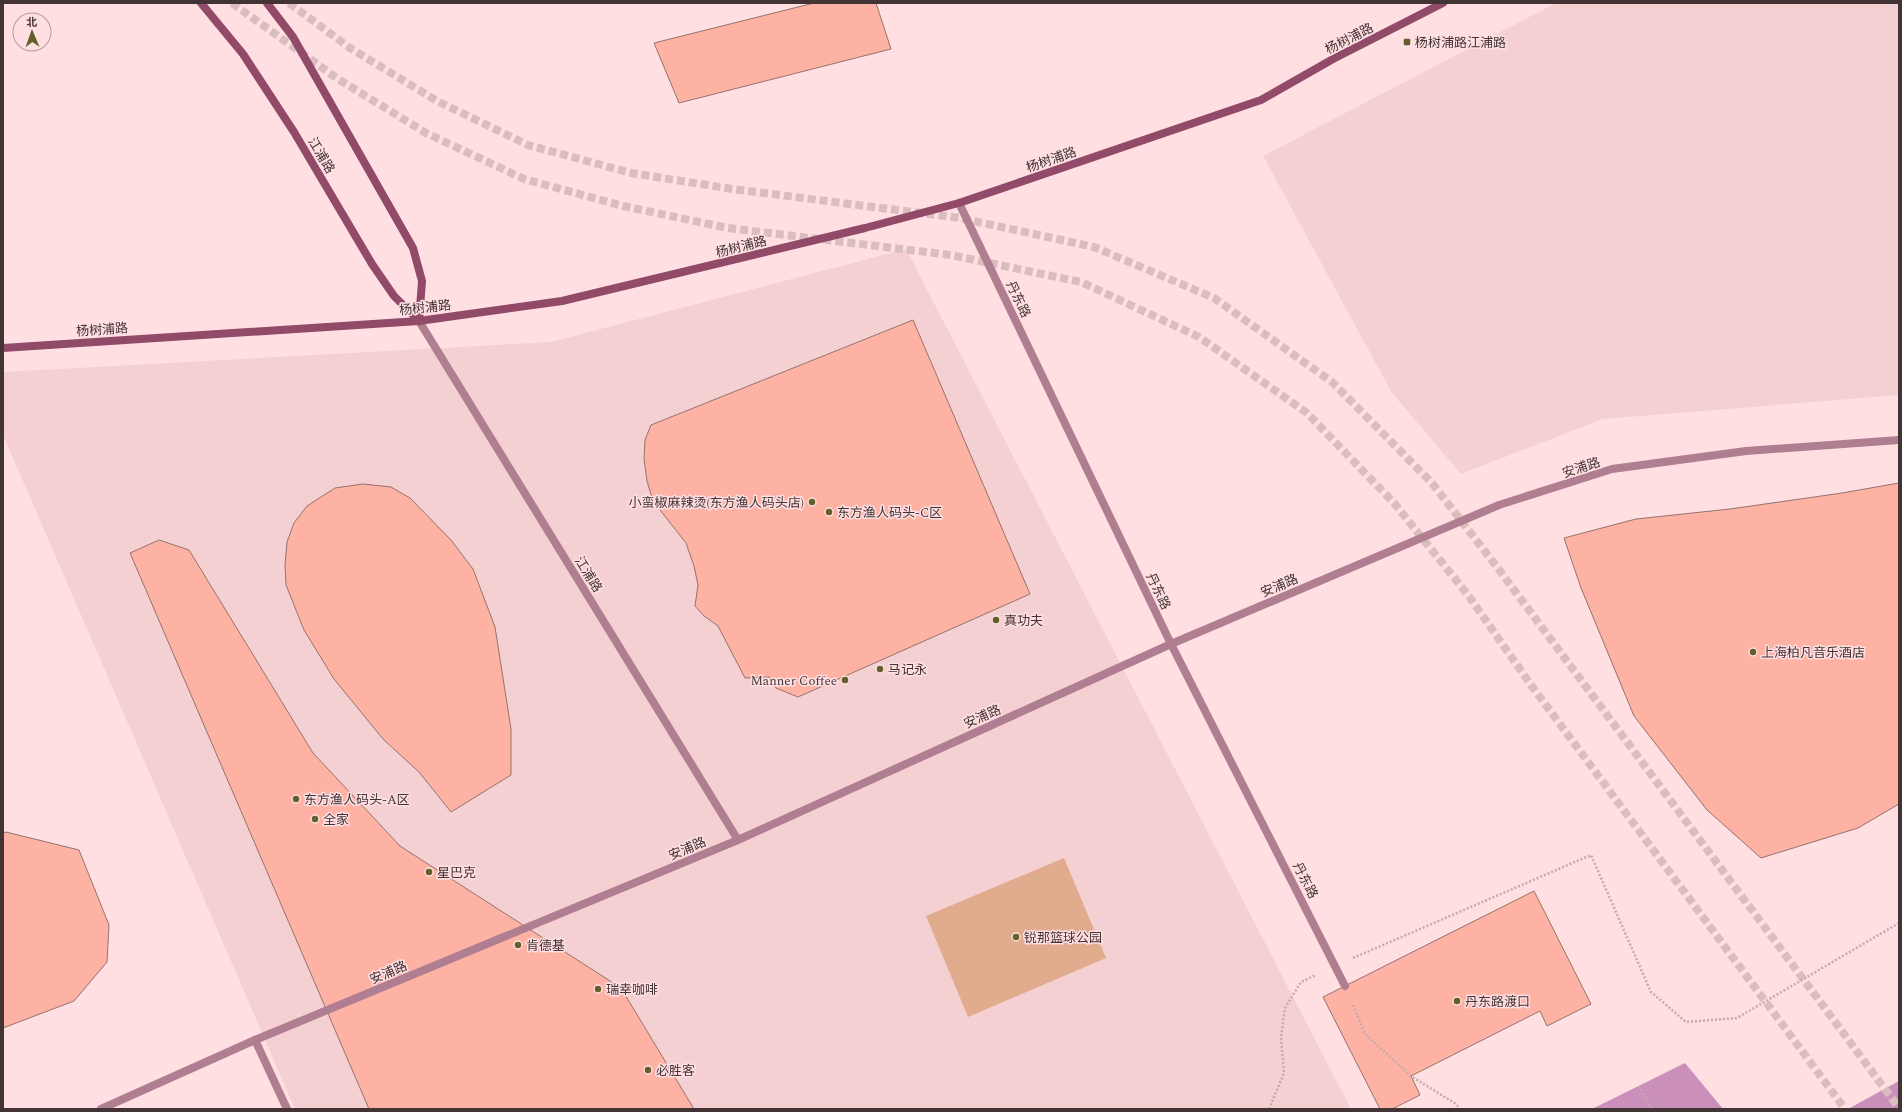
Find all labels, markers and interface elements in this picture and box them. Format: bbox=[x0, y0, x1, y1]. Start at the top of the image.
north arrow bbox=[12, 12, 52, 52]
text: 北 bbox=[26, 14, 37, 31]
street label: 杨树浦路 bbox=[1322, 18, 1377, 60]
place label: 杨树浦路江浦路 bbox=[1415, 33, 1506, 53]
marker: 杨树浦路江浦路 bbox=[1402, 37, 1412, 47]
street label: 江浦路 bbox=[303, 134, 340, 177]
street label: 杨树浦路 bbox=[1023, 142, 1079, 178]
street label: 杨树浦路 bbox=[714, 231, 769, 263]
street label: 丹东路 bbox=[1001, 278, 1036, 321]
street label: 杨树浦路 bbox=[398, 295, 452, 321]
street label: 杨树浦路 bbox=[75, 318, 129, 342]
street label: 安浦路 bbox=[1560, 452, 1603, 483]
place label: 小蛮椒麻辣烫(东方渔人码头店) bbox=[628, 493, 804, 513]
marker: 小蛮椒麻辣烫(东方渔人码头店) bbox=[807, 497, 817, 507]
place label: 东方渔人码头-C区 bbox=[837, 503, 942, 523]
marker: 东方渔人码头-C区 bbox=[824, 507, 834, 517]
street label: 江浦路 bbox=[569, 553, 607, 596]
street label: 安浦路 bbox=[1258, 569, 1301, 603]
street label: 丹东路 bbox=[1141, 570, 1176, 613]
place label: 真功夫 bbox=[1004, 611, 1043, 631]
marker: 真功夫 bbox=[991, 615, 1001, 625]
place label: 上海柏凡音乐酒店 bbox=[1761, 643, 1865, 663]
marker: 上海柏凡音乐酒店 bbox=[1748, 647, 1758, 657]
place label: 马记永 bbox=[888, 660, 927, 680]
marker: 马记永 bbox=[875, 664, 885, 674]
place label: Manner Coffee bbox=[750, 671, 837, 691]
marker: Manner Coffee bbox=[840, 675, 850, 685]
street label: 安浦路 bbox=[961, 700, 1004, 734]
place label: 东方渔人码头-A区 bbox=[304, 790, 410, 810]
marker: 东方渔人码头-A区 bbox=[291, 794, 301, 804]
place label: 全家 bbox=[323, 810, 349, 830]
marker: 全家 bbox=[310, 814, 320, 824]
street label: 安浦路 bbox=[666, 832, 709, 866]
street label: 丹东路 bbox=[1287, 859, 1323, 902]
place label: 星巴克 bbox=[437, 863, 476, 883]
marker: 星巴克 bbox=[424, 867, 434, 877]
place label: 锐那篮球公园 bbox=[1024, 928, 1102, 948]
marker: 锐那篮球公园 bbox=[1011, 932, 1021, 942]
place label: 肯德基 bbox=[526, 936, 565, 956]
marker: 肯德基 bbox=[513, 940, 523, 950]
street label: 安浦路 bbox=[367, 956, 410, 990]
place label: 瑞幸咖啡 bbox=[606, 980, 658, 1000]
marker: 瑞幸咖啡 bbox=[593, 984, 603, 994]
place label: 丹东路渡口 bbox=[1465, 992, 1530, 1012]
marker: 丹东路渡口 bbox=[1452, 996, 1462, 1006]
place label: 必胜客 bbox=[656, 1061, 695, 1081]
marker: 必胜客 bbox=[643, 1065, 653, 1075]

